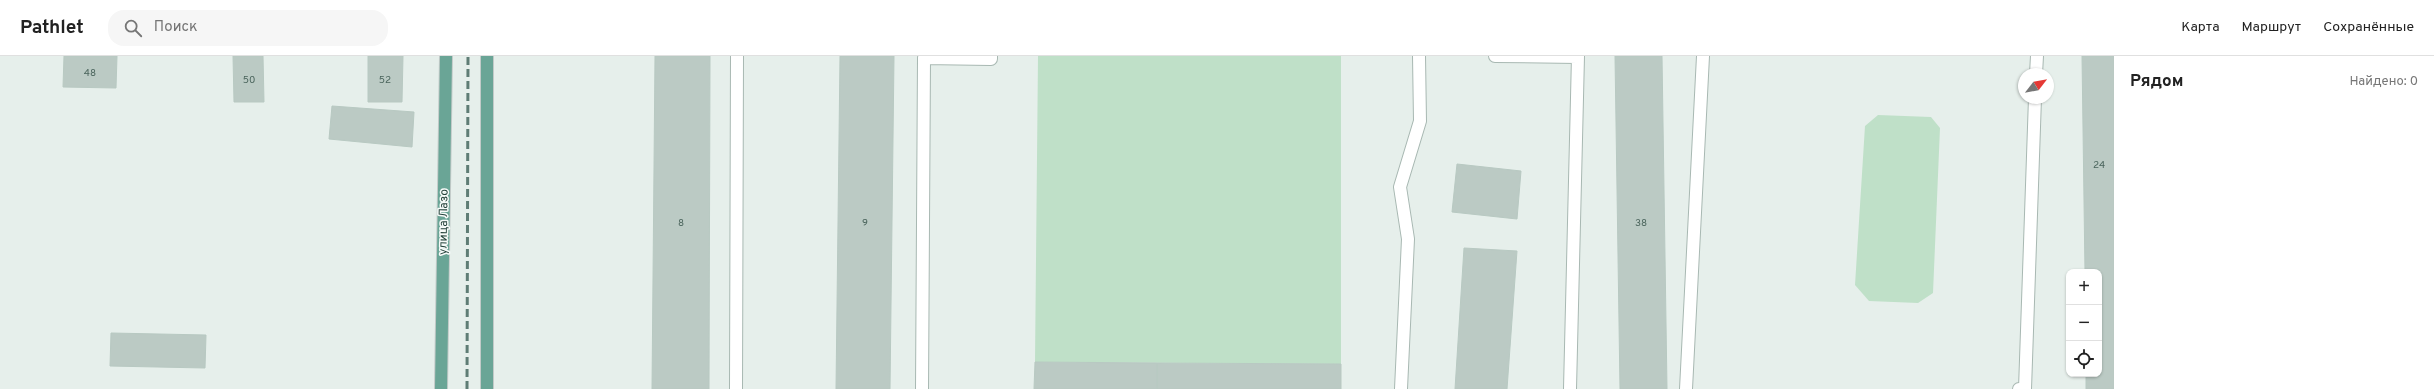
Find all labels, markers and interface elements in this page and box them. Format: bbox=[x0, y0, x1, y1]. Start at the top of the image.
search box bbox=[108, 10, 388, 46]
text: Pathlet bbox=[20, 16, 84, 40]
icon: search bbox=[122, 17, 144, 39]
text: Поиск bbox=[154, 18, 198, 37]
text: Карта bbox=[2181, 19, 2220, 36]
text: Маршрут bbox=[2242, 19, 2301, 36]
text: Сохранённые bbox=[2323, 19, 2414, 36]
house number: 48 bbox=[84, 67, 96, 80]
north arrow bbox=[2018, 68, 2054, 104]
text: Рядом bbox=[2130, 71, 2183, 93]
house number: 50 bbox=[243, 74, 255, 87]
house number: 52 bbox=[379, 74, 391, 87]
text: Найдено: 0 bbox=[2350, 74, 2418, 90]
house number: 24 bbox=[2093, 159, 2105, 172]
street label: улица Лазо bbox=[435, 189, 453, 255]
house number: 8 bbox=[678, 217, 684, 230]
house number: 9 bbox=[862, 217, 868, 230]
house number: 38 bbox=[1635, 217, 1647, 230]
map controls bbox=[2066, 269, 2102, 377]
button: + bbox=[2066, 269, 2102, 305]
button: − bbox=[2066, 305, 2102, 341]
button: locate bbox=[2066, 341, 2102, 377]

